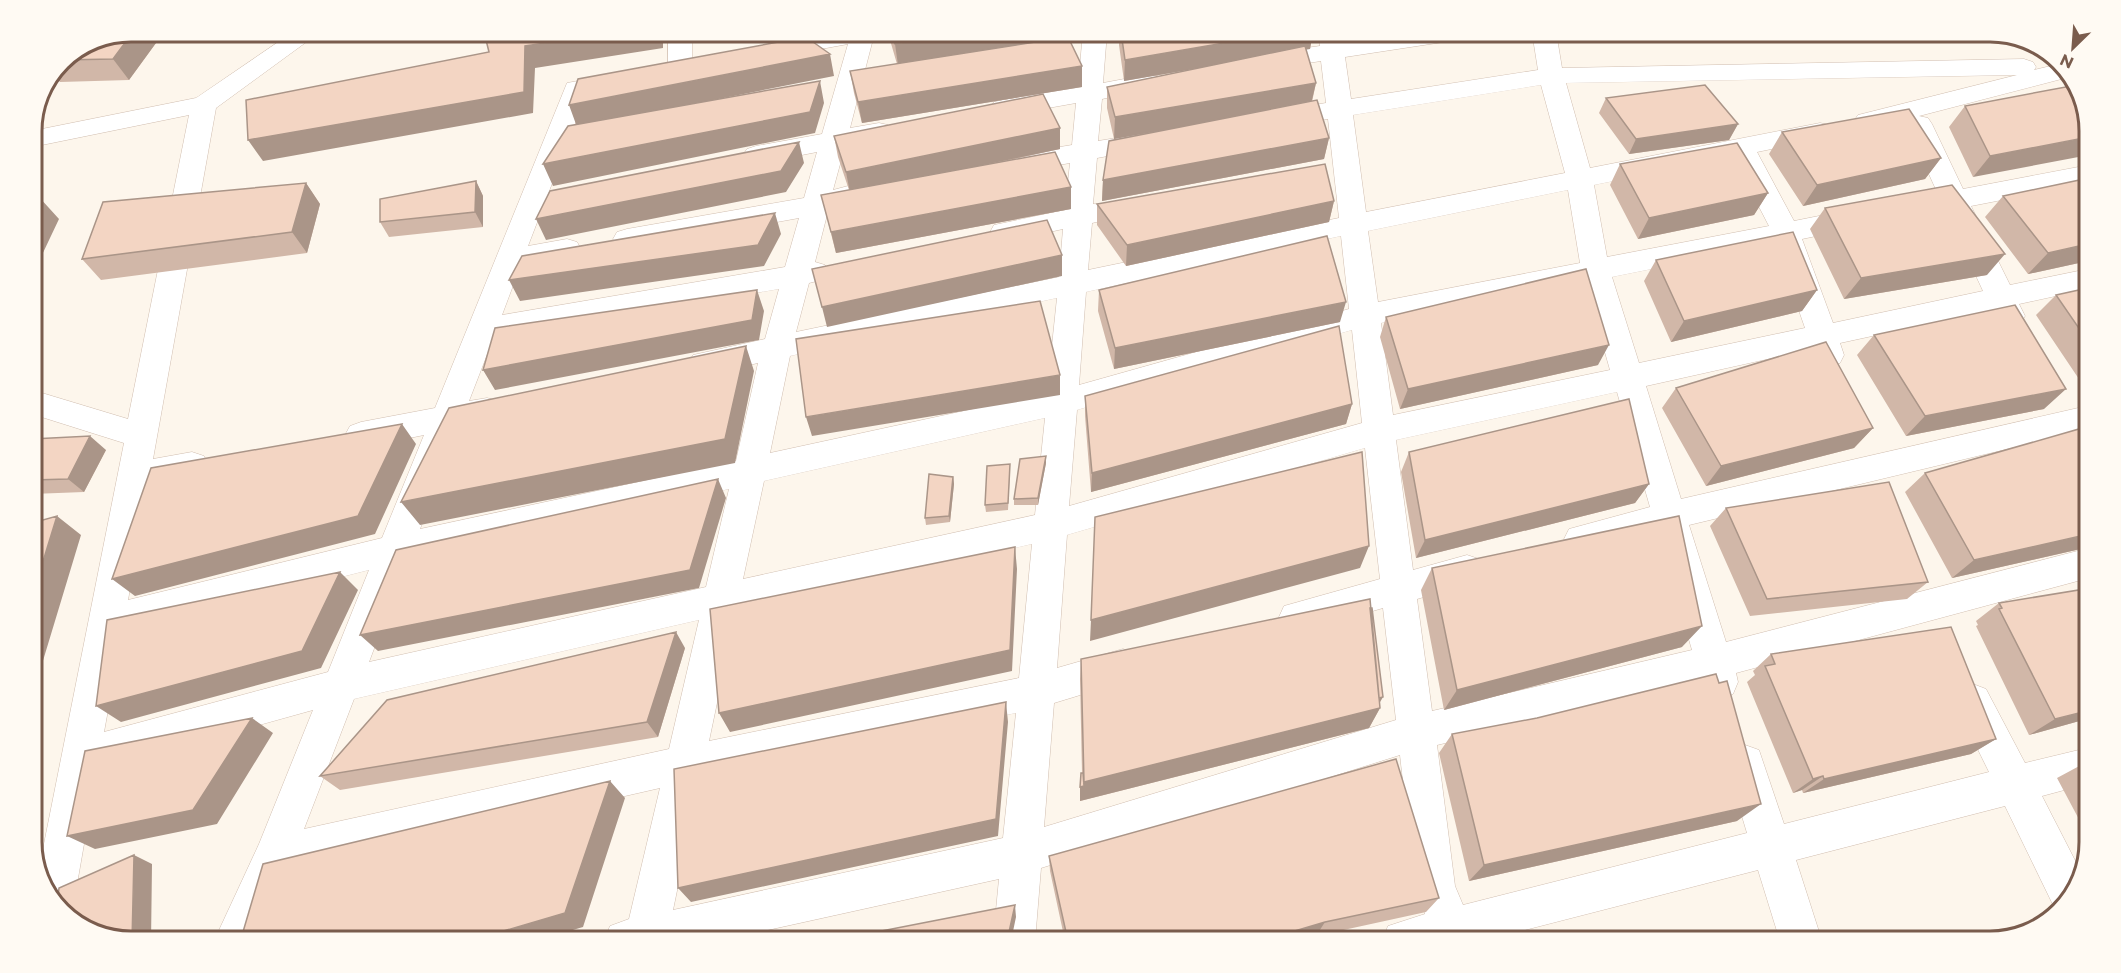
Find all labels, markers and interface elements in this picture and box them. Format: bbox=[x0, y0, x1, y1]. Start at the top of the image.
north arrow bbox=[2043, 18, 2103, 78]
text: N bbox=[2057, 50, 2077, 72]

